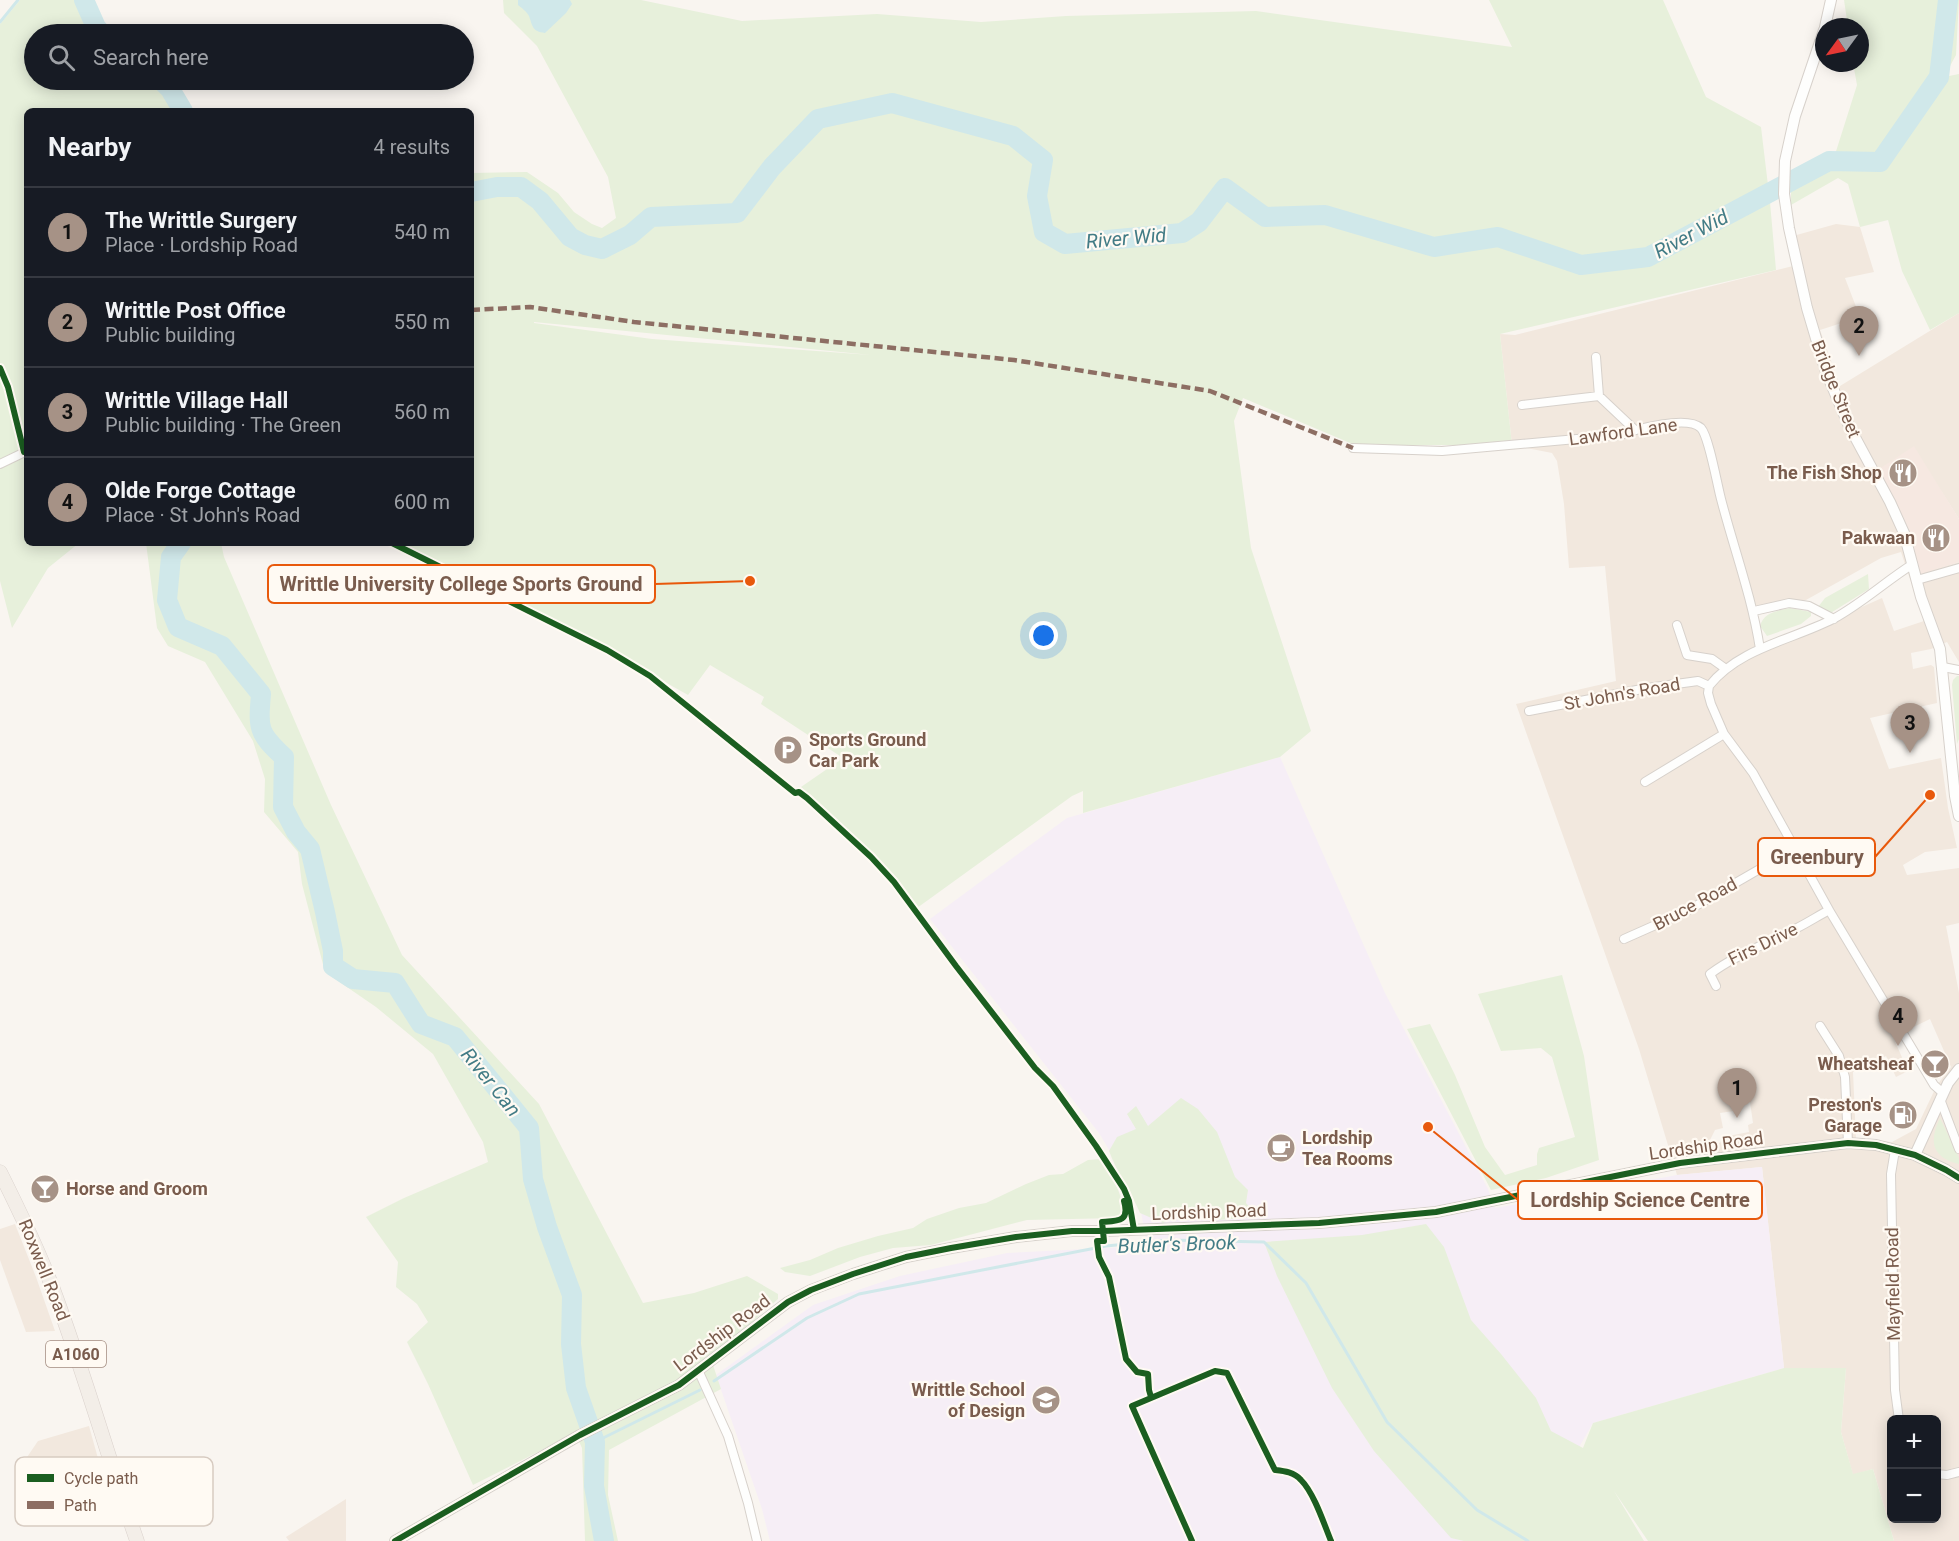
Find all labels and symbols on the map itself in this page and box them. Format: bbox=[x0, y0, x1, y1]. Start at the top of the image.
north arrow bbox=[1815, 18, 1869, 72]
water label: River Wid bbox=[1650, 204, 1733, 264]
water label: River Wid bbox=[1085, 222, 1168, 253]
pin: 2 bbox=[1840, 306, 1878, 356]
street label: Bridge Street bbox=[1807, 337, 1866, 441]
street label: Lawford Lane bbox=[1567, 414, 1678, 449]
restaurant icon: The Fish Shop bbox=[1887, 457, 1919, 489]
place label: The Fish Shop bbox=[1767, 462, 1882, 483]
restaurant icon: Pakwaan bbox=[1920, 522, 1952, 554]
place label: Pakwaan bbox=[1842, 527, 1915, 548]
callout: Writtle University College Sports Ground bbox=[268, 565, 655, 603]
text: Writtle University College Sports Ground bbox=[280, 572, 642, 596]
your location bbox=[1029, 621, 1058, 650]
street label: St John's Road bbox=[1562, 673, 1682, 714]
pin: 3 bbox=[1890, 704, 1930, 753]
place label: Sports Ground Car Park bbox=[809, 729, 926, 771]
parking icon: Sports Ground Car Park bbox=[772, 734, 804, 766]
callout: Greenbury bbox=[1758, 838, 1875, 876]
text: Greenbury bbox=[1770, 845, 1865, 869]
street label: Bruce Road bbox=[1649, 873, 1740, 934]
street label: Firs Drive bbox=[1725, 918, 1801, 969]
pin: 4 bbox=[1878, 996, 1918, 1046]
water label: River Can bbox=[456, 1043, 526, 1121]
bar icon: Wheatsheaf bbox=[1919, 1048, 1951, 1080]
place label: Wheatsheaf bbox=[1818, 1053, 1915, 1074]
pin: 1 bbox=[1718, 1068, 1756, 1118]
place label: Preston's Garage bbox=[1808, 1094, 1882, 1136]
fuel station icon: Preston's Garage bbox=[1887, 1099, 1919, 1131]
place label: Lordship Tea Rooms bbox=[1302, 1127, 1393, 1169]
street label: Lordship Road bbox=[1647, 1127, 1765, 1164]
cafe icon: Lordship Tea Rooms bbox=[1265, 1132, 1297, 1164]
bar icon: Horse and Groom bbox=[29, 1173, 61, 1205]
place label: Horse and Groom bbox=[66, 1178, 208, 1199]
callout: Lordship Science Centre bbox=[1518, 1181, 1762, 1219]
text: Lordship Science Centre bbox=[1530, 1188, 1750, 1212]
street label: Lordship Road bbox=[1151, 1199, 1267, 1224]
street label: Roxwell Road bbox=[15, 1216, 74, 1324]
street label: Mayfield Road bbox=[1881, 1227, 1904, 1341]
water label: Butler's Brook bbox=[1117, 1230, 1238, 1258]
street label: Lordship Road bbox=[669, 1289, 774, 1376]
road number: A1060 bbox=[46, 1341, 106, 1367]
place label: Writtle School of Design bbox=[911, 1379, 1025, 1421]
school or university icon: Writtle School of Design bbox=[1030, 1384, 1062, 1416]
legend bbox=[15, 1457, 213, 1526]
text: Cycle path bbox=[64, 1469, 138, 1488]
text: Path bbox=[64, 1496, 97, 1515]

